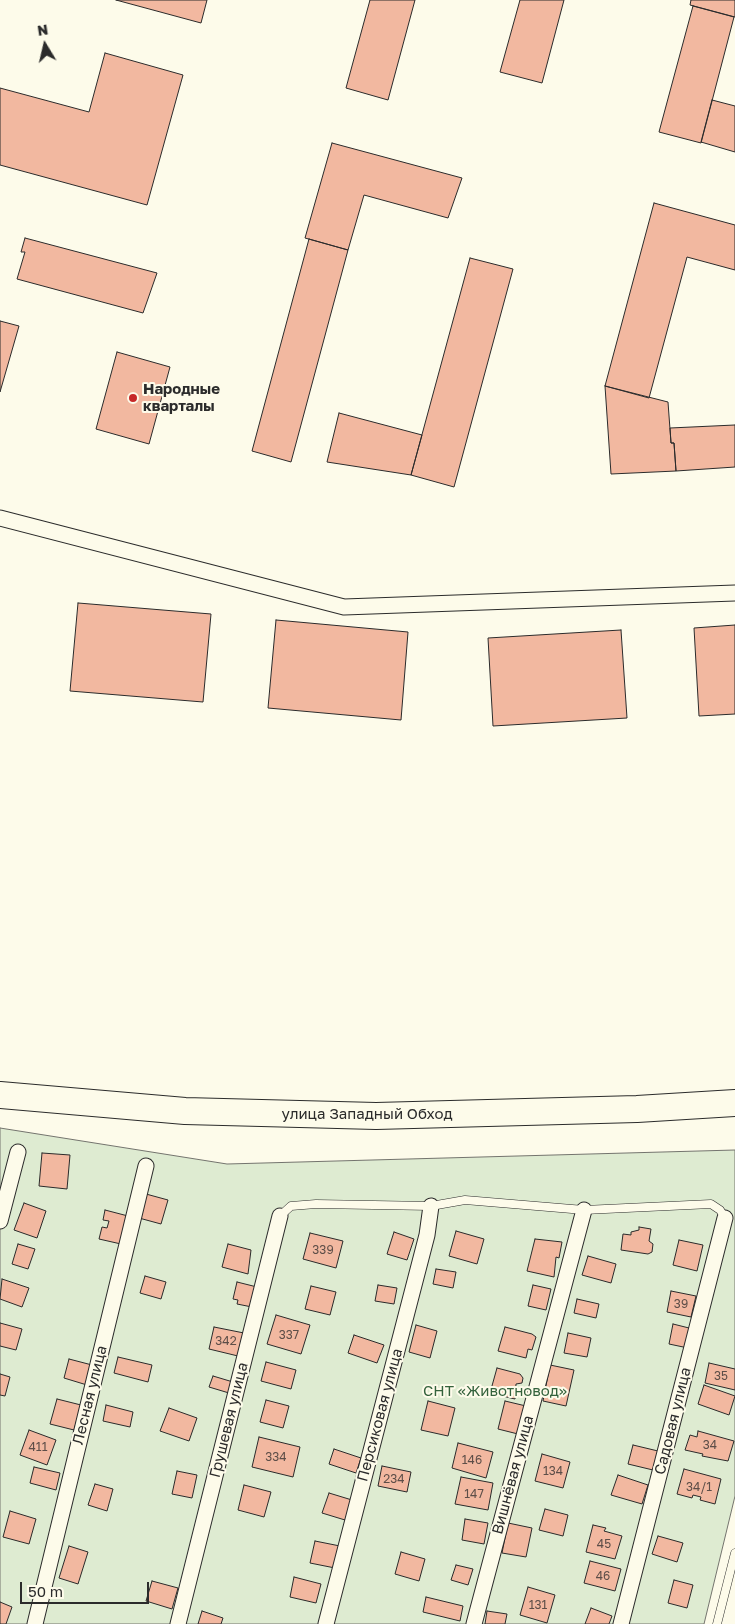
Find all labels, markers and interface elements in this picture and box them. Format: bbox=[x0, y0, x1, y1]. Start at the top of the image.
north arrow bbox=[20, 20, 70, 70]
text: N bbox=[36, 20, 49, 39]
place label: Народные кварталы bbox=[143, 380, 220, 415]
marker: Народные кварталы bbox=[127, 392, 139, 404]
street label: улица Западный Обход bbox=[282, 1105, 452, 1123]
house number: 339 bbox=[312, 1243, 334, 1257]
house number: 39 bbox=[674, 1297, 688, 1311]
house number: 337 bbox=[279, 1328, 299, 1342]
house number: 342 bbox=[215, 1334, 237, 1348]
street label: Лесная улица bbox=[69, 1344, 111, 1446]
street label: Персиковая улица bbox=[354, 1346, 406, 1484]
street label: Грушевая улица bbox=[206, 1361, 252, 1479]
street label: Садовая улица bbox=[651, 1365, 695, 1477]
house number: 35 bbox=[714, 1369, 728, 1383]
park label: СНТ «Животновод» bbox=[423, 1382, 567, 1400]
street label: Вишнёвая улица bbox=[488, 1414, 538, 1536]
house number: 34 bbox=[703, 1438, 717, 1452]
house number: 411 bbox=[29, 1440, 47, 1454]
house number: 334 bbox=[265, 1450, 287, 1464]
house number: 146 bbox=[462, 1453, 482, 1467]
house number: 134 bbox=[543, 1464, 563, 1478]
house number: 234 bbox=[383, 1472, 405, 1486]
house number: 34/1 bbox=[686, 1480, 712, 1494]
house number: 147 bbox=[464, 1487, 484, 1501]
house number: 45 bbox=[597, 1537, 611, 1551]
house number: 46 bbox=[596, 1569, 610, 1583]
scale bar bbox=[22, 1572, 151, 1604]
text: 50 m bbox=[28, 1582, 63, 1600]
house number: 131 bbox=[529, 1598, 547, 1612]

